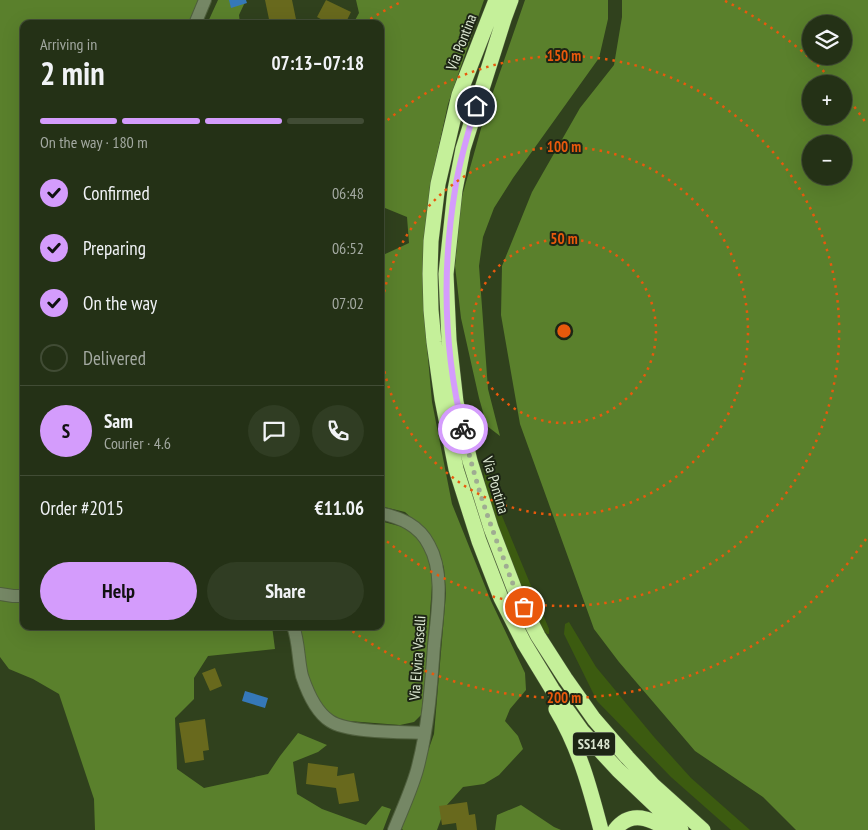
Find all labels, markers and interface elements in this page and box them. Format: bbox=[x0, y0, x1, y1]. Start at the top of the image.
street label: Via Pontina bbox=[441, 11, 480, 74]
map controls bbox=[802, 15, 852, 185]
button: layers bbox=[802, 15, 852, 65]
text: Arriving in bbox=[40, 34, 97, 54]
text: 150 m bbox=[547, 46, 581, 65]
text: 07:13–07:18 bbox=[271, 51, 364, 75]
text: 2 min bbox=[40, 52, 105, 94]
button: + bbox=[802, 75, 852, 125]
pin bbox=[455, 85, 497, 127]
icon: home bbox=[462, 92, 490, 120]
text: On the way · 180 m bbox=[40, 132, 148, 152]
button: − bbox=[802, 135, 852, 185]
text: 100 m bbox=[547, 137, 581, 156]
icon: check bbox=[40, 179, 68, 207]
text: Confirmed bbox=[83, 181, 150, 205]
text: 06:48 bbox=[332, 183, 364, 203]
text: 50 m bbox=[550, 229, 578, 248]
icon: check bbox=[40, 234, 68, 262]
text: Preparing bbox=[83, 236, 146, 260]
text: 06:52 bbox=[332, 238, 364, 258]
icon: check bbox=[40, 289, 68, 317]
text: On the way bbox=[83, 291, 157, 315]
text: 07:02 bbox=[332, 293, 364, 313]
centre of rings bbox=[555, 322, 573, 340]
text: Delivered bbox=[83, 346, 146, 370]
courier bbox=[438, 404, 488, 454]
button: chat bbox=[248, 405, 300, 457]
button: phone bbox=[312, 405, 364, 457]
text: Sam bbox=[104, 409, 133, 433]
icon: bike bbox=[449, 415, 477, 443]
text: S bbox=[62, 419, 70, 443]
text: Courier · 4.6 bbox=[104, 433, 171, 453]
street label: Via Pontina bbox=[478, 453, 514, 516]
text: Order #2015 bbox=[40, 496, 124, 520]
text: €11.06 bbox=[315, 496, 364, 520]
button: Help bbox=[40, 562, 197, 620]
button: Share bbox=[207, 562, 364, 620]
pin bbox=[503, 586, 545, 628]
icon: bag bbox=[510, 593, 538, 621]
street label: Via Elvira Vaselli bbox=[404, 615, 429, 702]
text: 200 m bbox=[547, 688, 581, 707]
road number: SS148 bbox=[573, 732, 615, 756]

